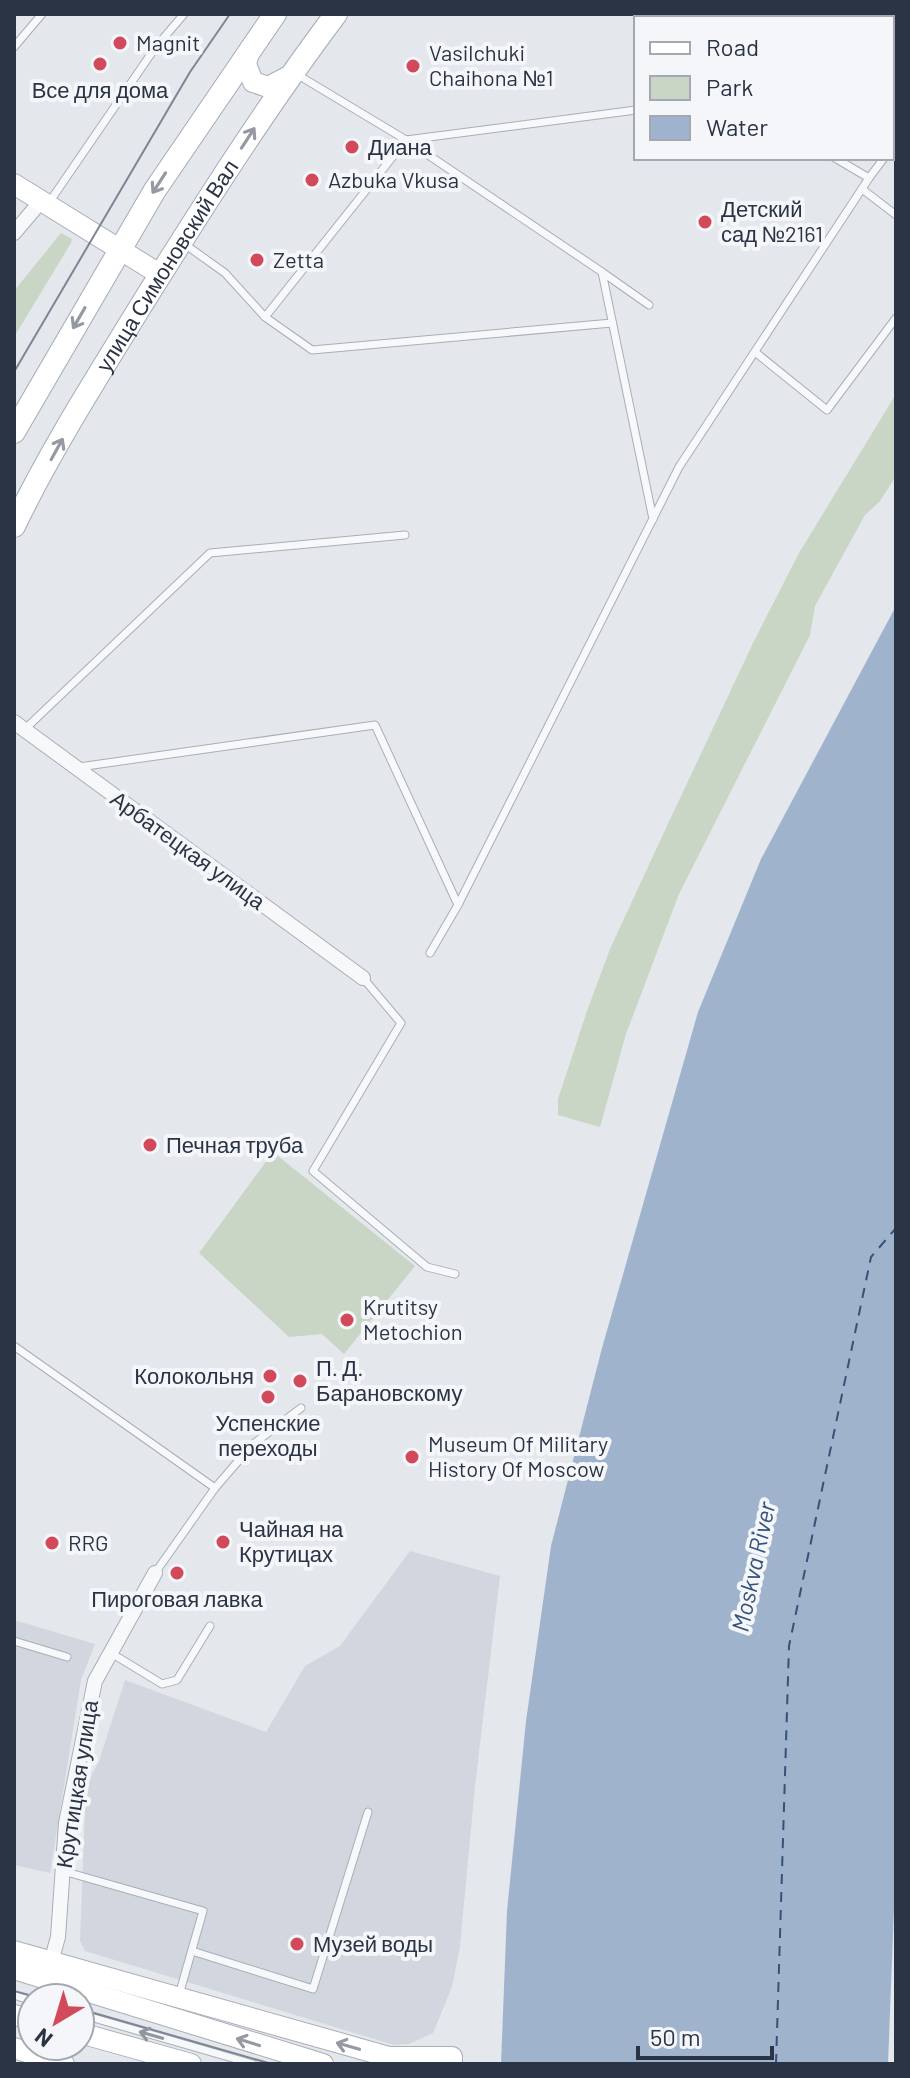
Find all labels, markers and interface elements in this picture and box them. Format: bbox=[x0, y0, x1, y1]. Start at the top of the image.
legend bbox=[634, 16, 894, 160]
place label: Magnit bbox=[136, 29, 200, 55]
text: Road bbox=[706, 32, 759, 61]
marker: Magnit bbox=[111, 34, 129, 52]
place label: Vasilchuki Chaihona №1 bbox=[429, 39, 554, 90]
marker: Все для дома bbox=[91, 55, 109, 73]
marker: Vasilchuki Chaihona №1 bbox=[404, 57, 422, 75]
text: Park bbox=[706, 72, 753, 101]
place label: Все для дома bbox=[32, 76, 169, 103]
text: Water bbox=[706, 112, 768, 141]
one-way arrow bbox=[240, 127, 256, 150]
place label: Диана bbox=[368, 133, 433, 160]
marker: Диана bbox=[343, 138, 361, 156]
street label: улица Симоновский Вал bbox=[90, 154, 243, 376]
place label: Azbuka Vkusa bbox=[328, 166, 459, 192]
marker: Azbuka Vkusa bbox=[303, 171, 321, 189]
one-way arrow bbox=[151, 172, 167, 194]
place label: Детский сад №2161 bbox=[721, 195, 823, 247]
marker: Детский сад №2161 bbox=[696, 213, 714, 231]
place label: Zetta bbox=[273, 246, 324, 272]
marker: Zetta bbox=[248, 251, 266, 269]
one-way arrow bbox=[71, 306, 87, 329]
one-way arrow bbox=[49, 437, 65, 461]
street label: Арбатецкая улица bbox=[106, 784, 272, 915]
place label: Печная труба bbox=[166, 1131, 304, 1158]
marker: Печная труба bbox=[141, 1136, 159, 1154]
place label: Krutitsy Metochion bbox=[363, 1293, 463, 1344]
marker: Krutitsy Metochion bbox=[338, 1311, 356, 1329]
place label: П. Д. Барановскому bbox=[316, 1354, 462, 1406]
place label: Колокольня bbox=[134, 1362, 254, 1388]
marker: Колокольня bbox=[261, 1367, 279, 1385]
marker: П. Д. Барановскому bbox=[291, 1372, 309, 1390]
marker: Успенские переходы bbox=[259, 1388, 277, 1406]
place label: Успенские переходы bbox=[216, 1409, 320, 1461]
place label: Museum Of Military History Of Moscow bbox=[428, 1430, 608, 1481]
marker: Museum Of Military History Of Moscow bbox=[403, 1448, 421, 1466]
water label: Moskva River bbox=[725, 1498, 781, 1634]
place label: Чайная на Крутицах bbox=[239, 1515, 344, 1567]
place label: RRG bbox=[68, 1529, 108, 1555]
marker: Чайная на Крутицах bbox=[214, 1533, 232, 1551]
marker: RRG bbox=[43, 1534, 61, 1552]
marker: Пироговая лавка bbox=[168, 1564, 186, 1582]
place label: Пироговая лавка bbox=[91, 1585, 263, 1612]
street label: Крутицкая улица bbox=[50, 1697, 103, 1870]
place label: Музей воды bbox=[313, 1930, 433, 1957]
marker: Музей воды bbox=[288, 1935, 306, 1953]
north arrow bbox=[16, 1982, 96, 2062]
scale bar bbox=[638, 2010, 772, 2060]
text: 50 m bbox=[650, 2022, 701, 2051]
text: N bbox=[29, 2024, 57, 2053]
one-way arrow bbox=[139, 2027, 164, 2041]
one-way arrow bbox=[235, 2034, 261, 2049]
one-way arrow bbox=[335, 2037, 361, 2052]

